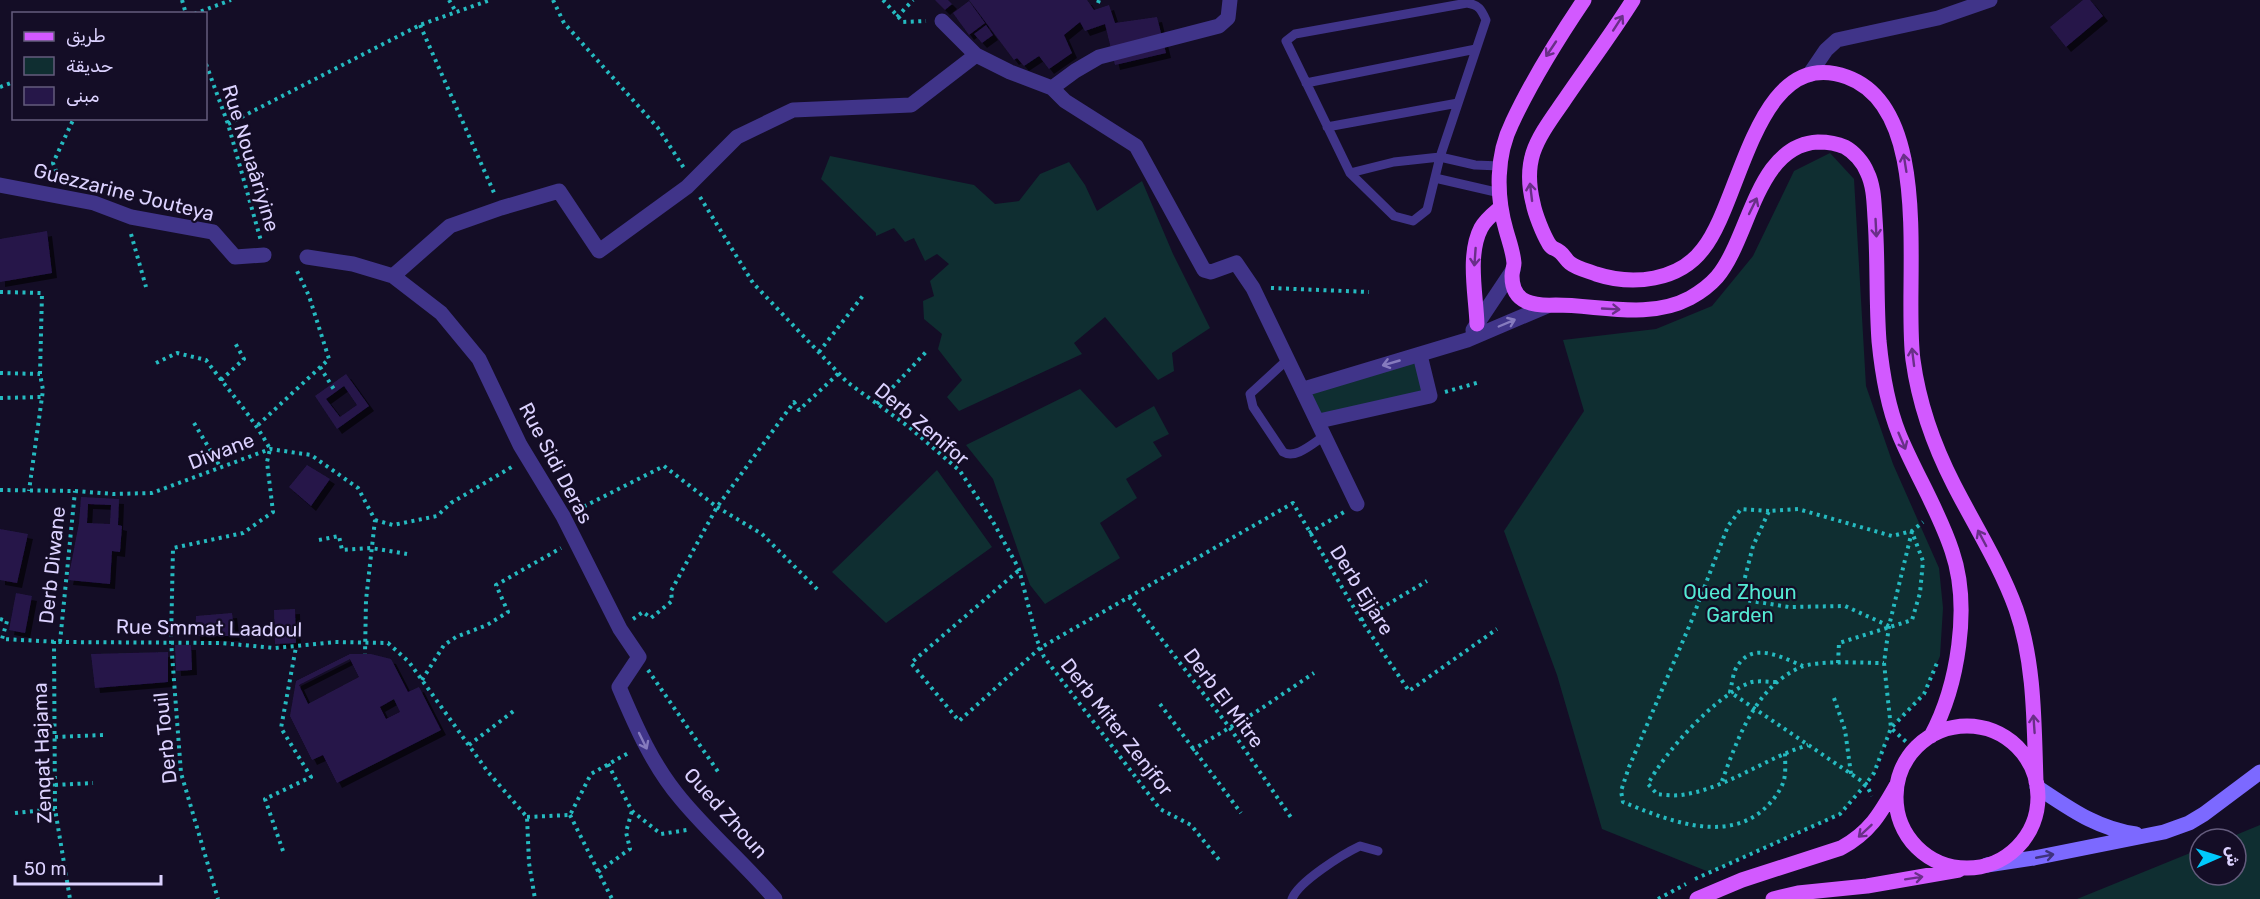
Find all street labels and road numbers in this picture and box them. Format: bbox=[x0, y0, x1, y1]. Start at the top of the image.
street label: Rue Nouaâriyine bbox=[217, 82, 285, 234]
street label: Guezzarine Jouteya bbox=[31, 158, 217, 226]
street label: Derb Zenifor bbox=[870, 378, 974, 471]
street label: Rue Sidi Deras bbox=[514, 398, 598, 528]
street label: Diwane bbox=[185, 427, 257, 475]
street label: Derb Diwane bbox=[34, 505, 70, 625]
street label: Derb Ejjare bbox=[1325, 541, 1399, 639]
street label: Rue Smmat Laadoul bbox=[116, 614, 302, 642]
street label: Derb El Mitre bbox=[1179, 643, 1269, 753]
street label: Derb Miter Zenjfor bbox=[1056, 653, 1178, 801]
street label: Zenqat Hajama bbox=[28, 682, 56, 824]
street label: Derb Touil bbox=[148, 691, 182, 785]
street label: Oued Zhoun bbox=[679, 763, 773, 863]

